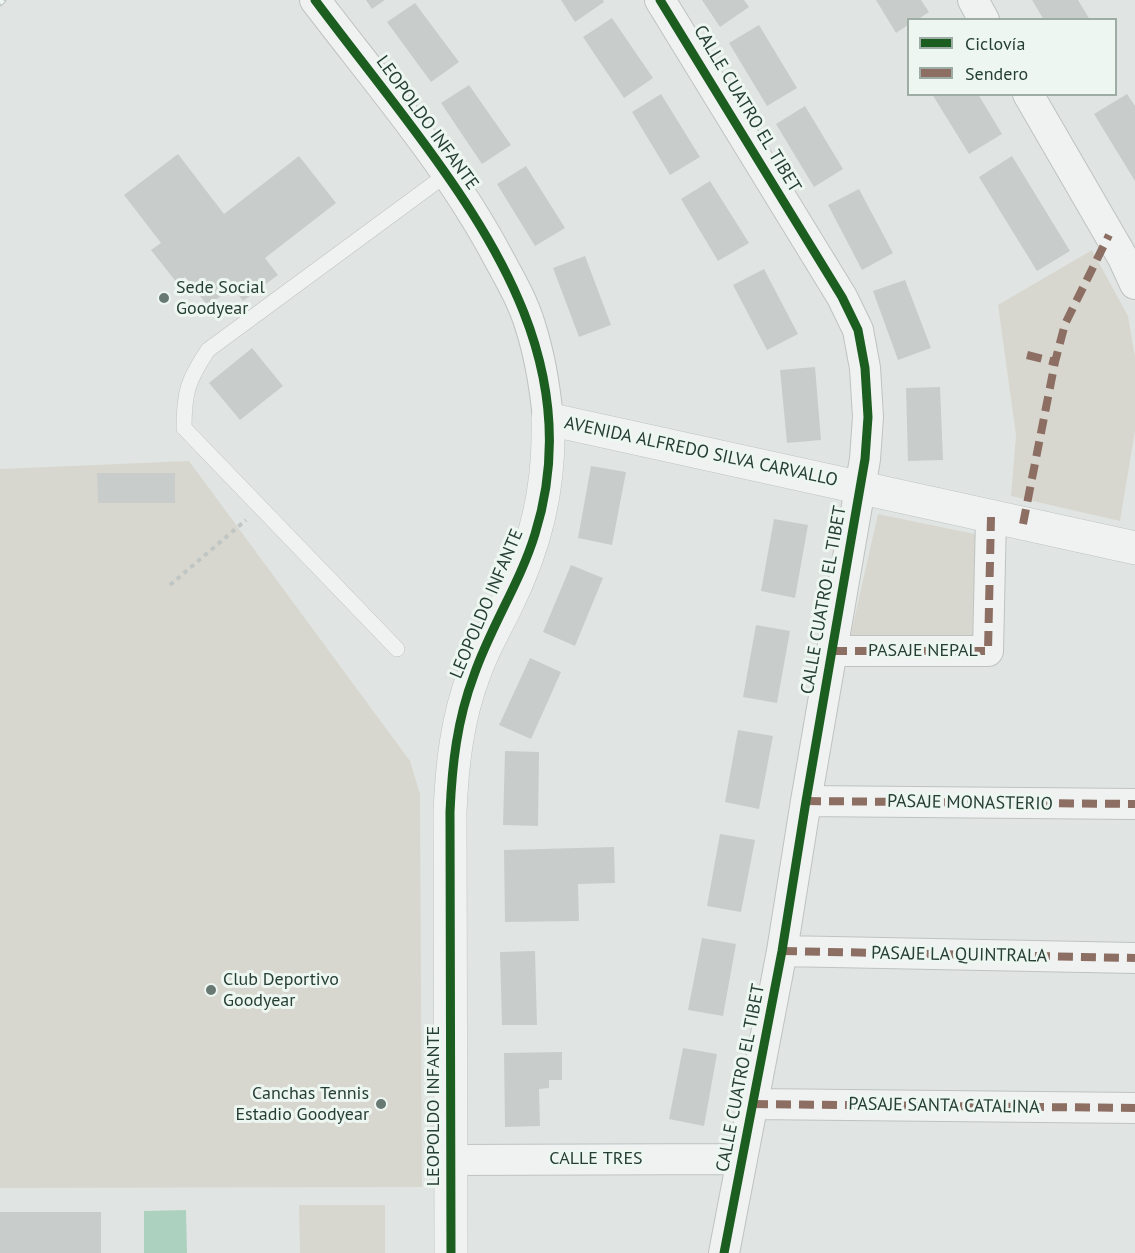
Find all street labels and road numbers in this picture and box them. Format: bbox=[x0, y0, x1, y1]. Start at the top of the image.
street label: CALLE CUATRO EL TIBET bbox=[689, 22, 805, 196]
street label: LEOPOLDO INFANTE bbox=[371, 52, 483, 194]
street label: AVENIDA ALFREDO SILVA CARVALLO bbox=[562, 412, 840, 492]
street label: CALLE CUATRO EL TIBET bbox=[797, 504, 851, 696]
street label: LEOPOLDO INFANTE bbox=[446, 526, 528, 682]
street label: PASAJE NEPAL bbox=[868, 640, 978, 662]
street label: PASAJE MONASTERIO bbox=[887, 791, 1053, 815]
street label: PASAJE LA QUINTRALA bbox=[871, 943, 1047, 967]
street label: CALLE CUATRO EL TIBET bbox=[712, 982, 770, 1174]
street label: LEOPOLDO INFANTE bbox=[423, 1026, 445, 1186]
street label: PASAJE SANTA CATALINA bbox=[848, 1094, 1040, 1118]
street label: CALLE TRES bbox=[549, 1148, 643, 1170]

